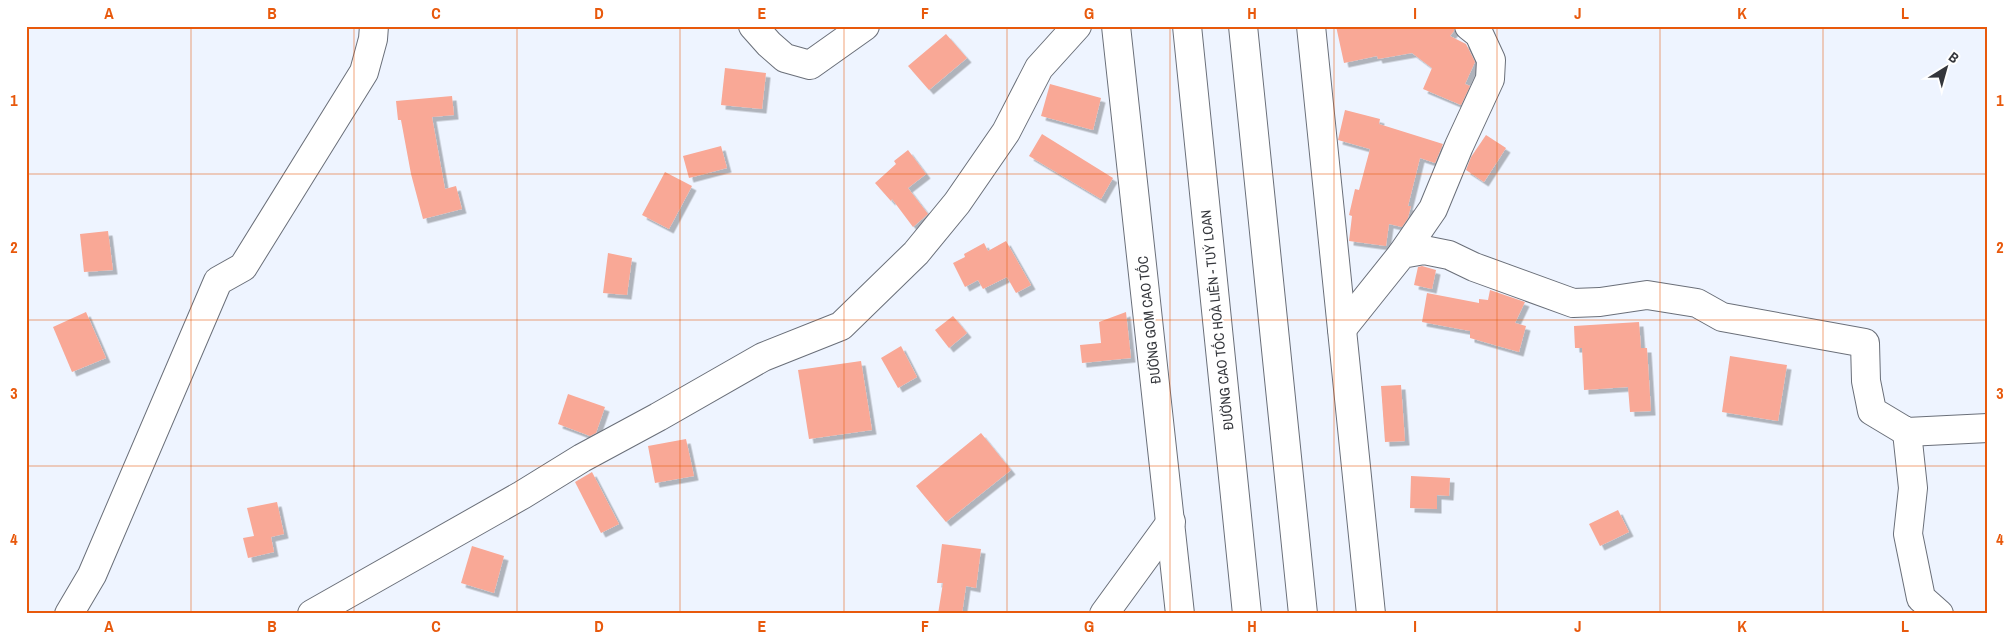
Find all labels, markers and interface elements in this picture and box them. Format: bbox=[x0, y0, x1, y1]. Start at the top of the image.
text: A bbox=[104, 2, 114, 24]
text: B bbox=[267, 2, 277, 24]
text: C bbox=[431, 2, 441, 24]
text: D bbox=[594, 2, 604, 24]
text: E bbox=[758, 2, 767, 24]
text: F bbox=[921, 2, 929, 24]
text: G bbox=[1084, 2, 1094, 24]
text: H bbox=[1247, 2, 1257, 24]
text: I bbox=[1413, 2, 1417, 24]
text: J bbox=[1574, 2, 1582, 24]
text: K bbox=[1737, 2, 1747, 24]
text: L bbox=[1901, 2, 1909, 24]
north arrow bbox=[1922, 42, 1972, 92]
text: B bbox=[1945, 48, 1963, 67]
text: 1 bbox=[10, 89, 18, 111]
text: 1 bbox=[1996, 89, 2004, 111]
street label: ĐƯỜNG CAO TỐC HOÀ LIÊN - TUÝ LOAN bbox=[1195, 209, 1238, 431]
text: 2 bbox=[10, 236, 18, 258]
text: 2 bbox=[1996, 236, 2004, 258]
street label: ĐƯỜNG GOM CAO TỐC bbox=[1132, 255, 1165, 385]
text: 3 bbox=[10, 382, 18, 404]
text: 3 bbox=[1996, 382, 2004, 404]
text: 4 bbox=[10, 528, 18, 550]
text: 4 bbox=[1996, 528, 2004, 550]
text: A bbox=[104, 615, 114, 637]
text: B bbox=[267, 615, 277, 637]
text: C bbox=[431, 615, 441, 637]
text: D bbox=[594, 615, 604, 637]
text: E bbox=[758, 615, 767, 637]
text: F bbox=[921, 615, 929, 637]
text: G bbox=[1084, 615, 1094, 637]
text: H bbox=[1247, 615, 1257, 637]
text: I bbox=[1413, 615, 1417, 637]
text: J bbox=[1574, 615, 1582, 637]
text: K bbox=[1737, 615, 1747, 637]
text: L bbox=[1901, 615, 1909, 637]

